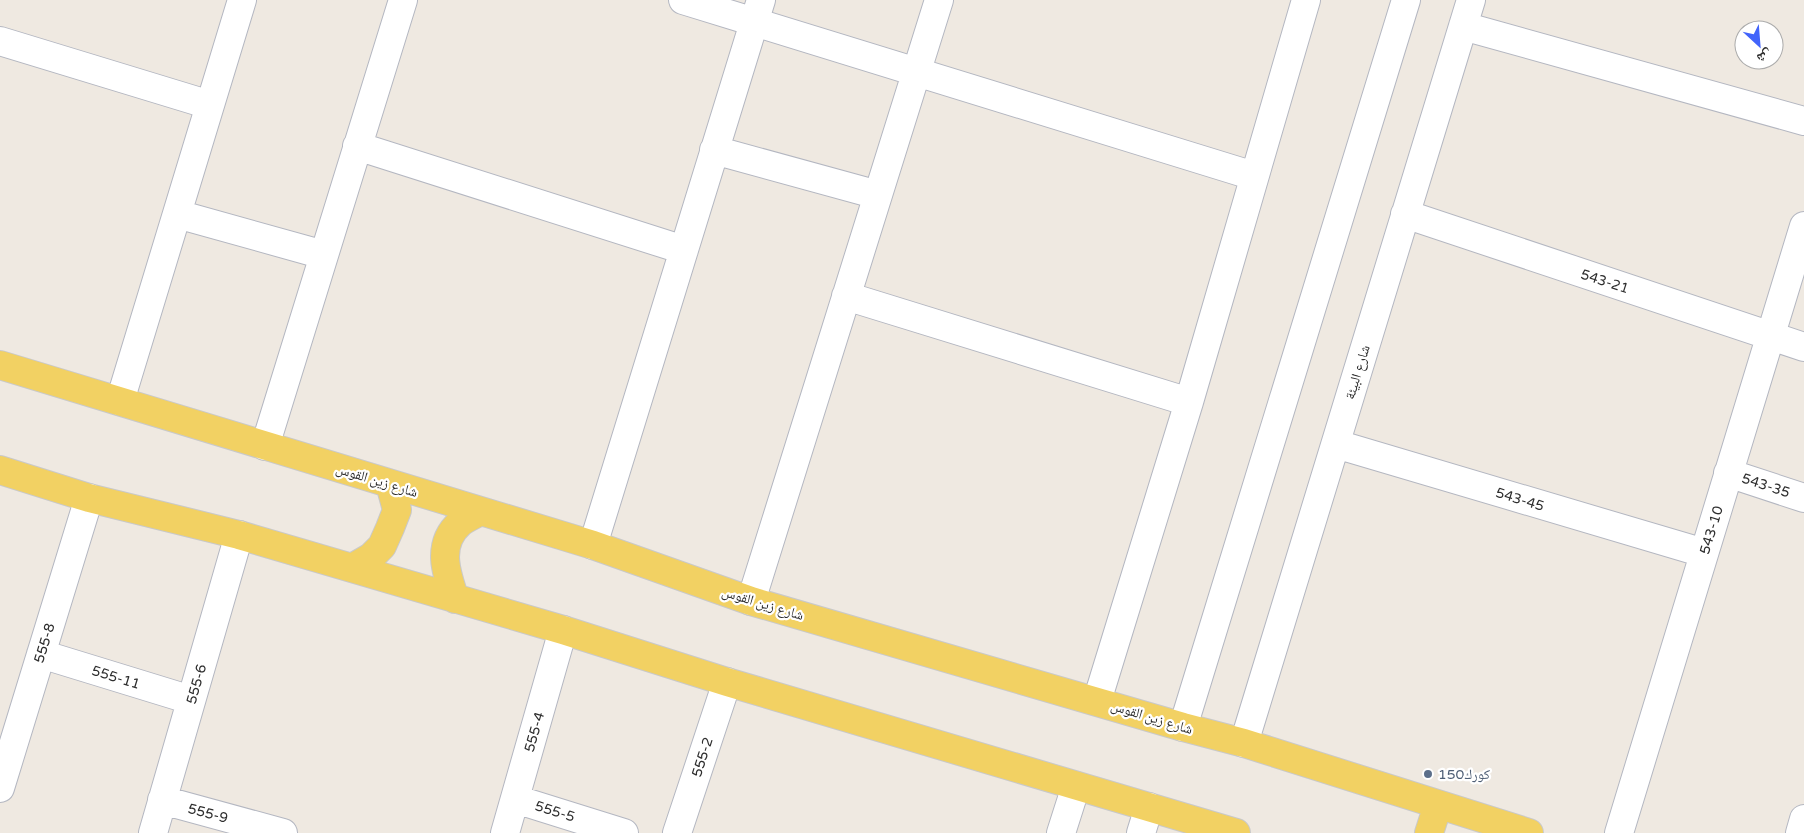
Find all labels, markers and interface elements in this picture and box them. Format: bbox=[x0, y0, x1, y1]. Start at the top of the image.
north arrow bbox=[1734, 20, 1784, 70]
text: ش bbox=[1754, 45, 1775, 67]
street label: 543-21 bbox=[1579, 266, 1631, 297]
street label: شارع البيئة bbox=[1341, 343, 1375, 402]
street label: شارع زين القوس bbox=[334, 460, 420, 502]
street label: 543-35 bbox=[1740, 470, 1792, 501]
street label: 543-45 bbox=[1494, 484, 1546, 515]
street label: 543-10 bbox=[1696, 504, 1727, 556]
street label: شارع زين القوس bbox=[720, 583, 806, 625]
street label: 555-8 bbox=[30, 621, 59, 665]
street label: 555-11 bbox=[90, 662, 142, 693]
street label: 555-6 bbox=[183, 662, 210, 706]
street label: شارع زين القوس bbox=[1109, 697, 1195, 739]
street label: 555-4 bbox=[521, 710, 548, 754]
street label: 555-2 bbox=[688, 735, 717, 779]
place label: كورك150 bbox=[1438, 766, 1490, 783]
marker: كورك150 bbox=[1422, 768, 1434, 780]
street label: 555-5 bbox=[533, 797, 577, 826]
street label: 555-9 bbox=[186, 800, 230, 827]

